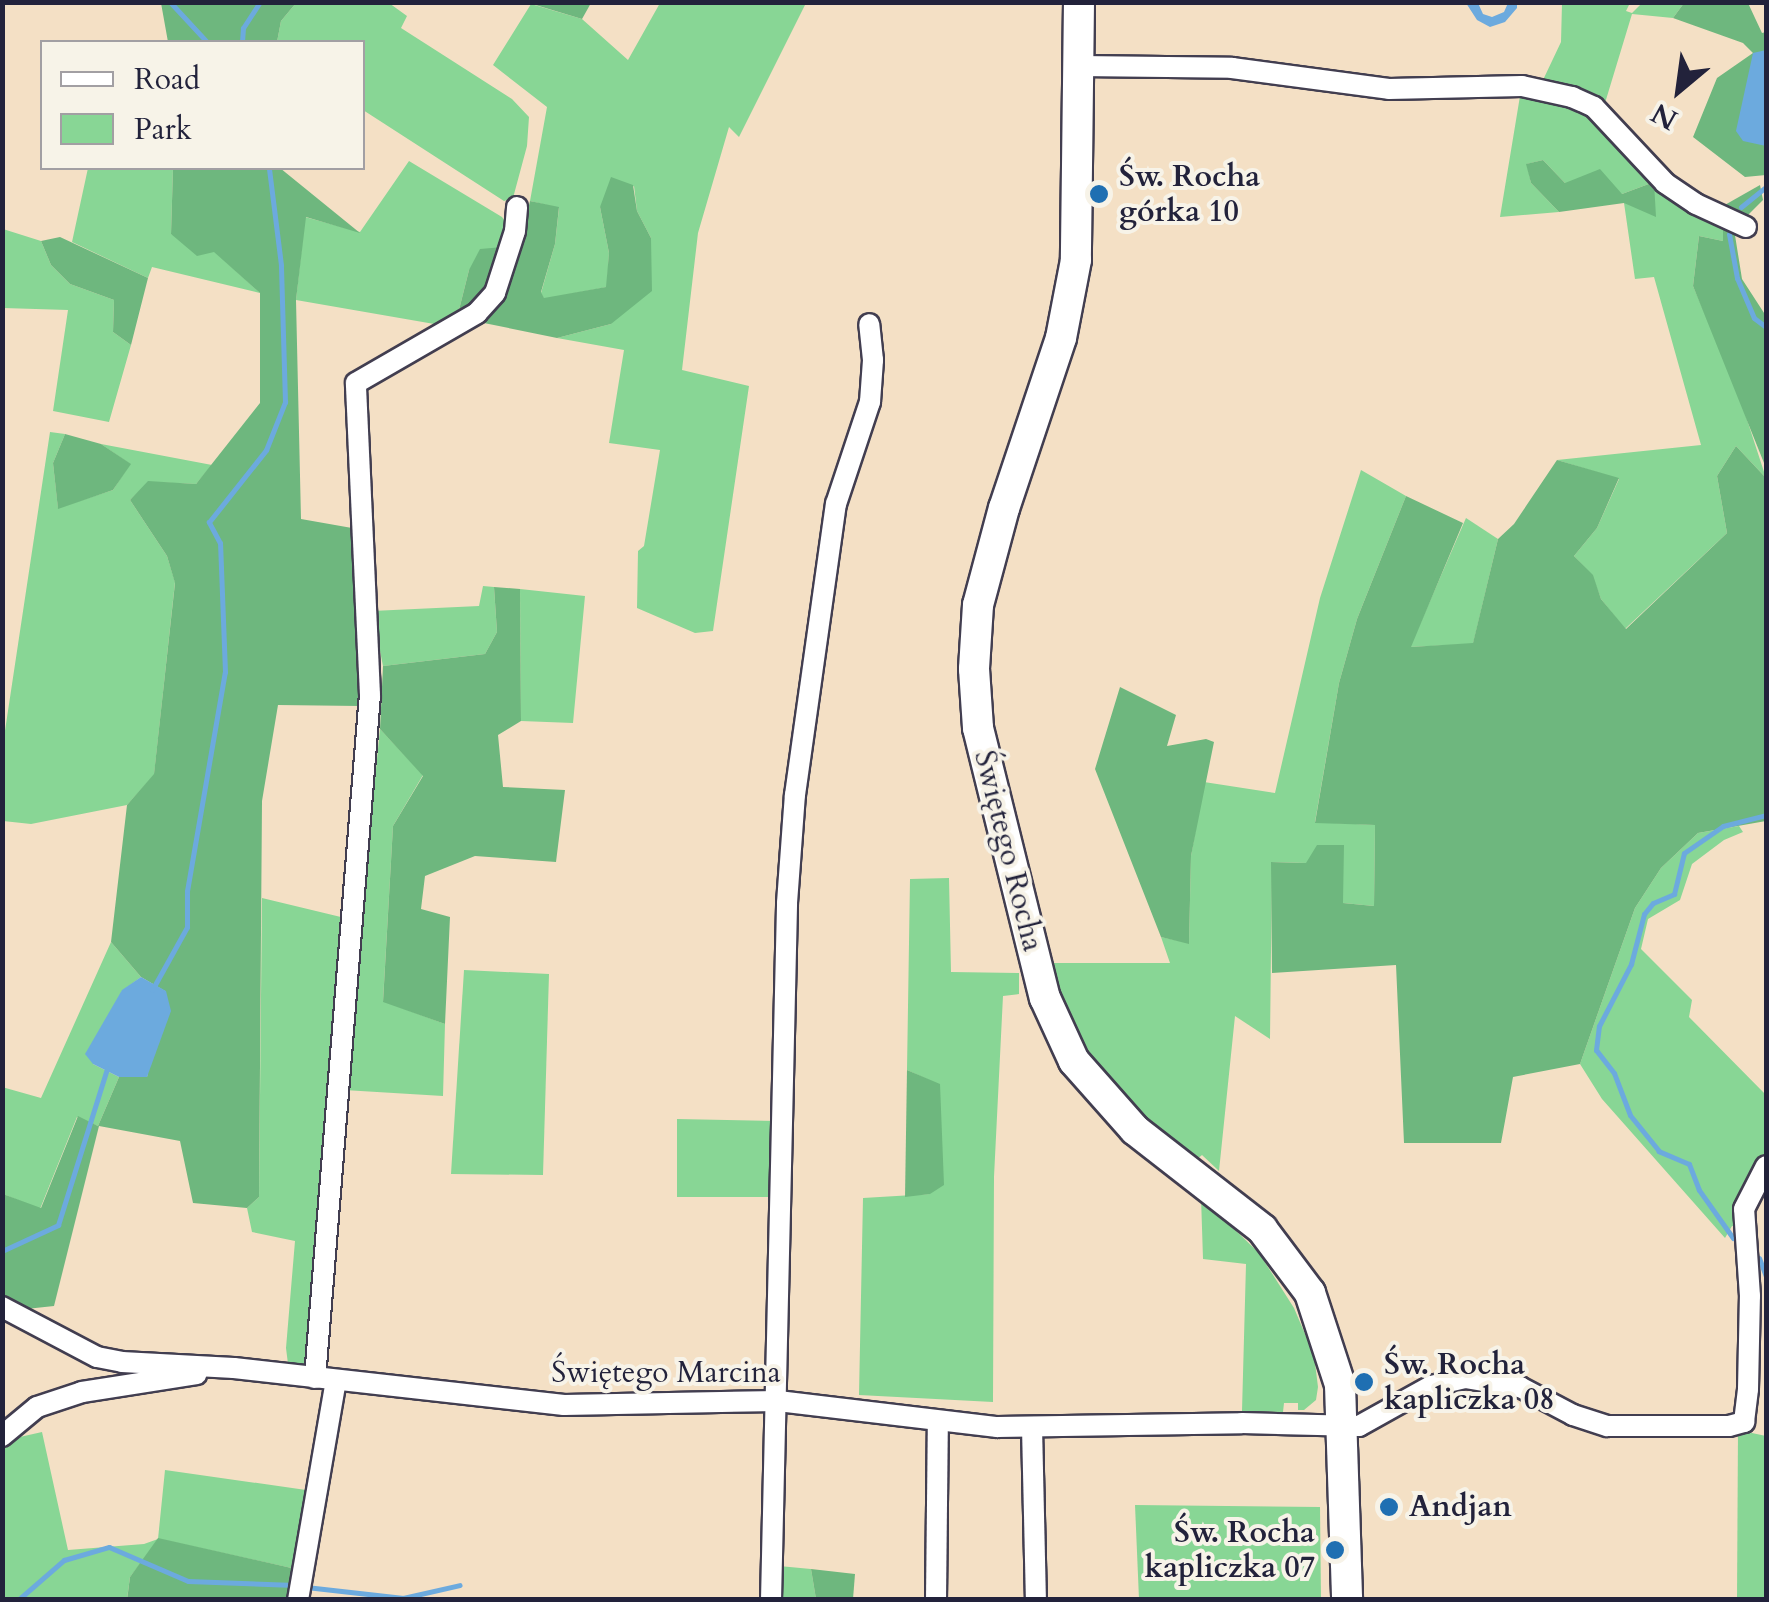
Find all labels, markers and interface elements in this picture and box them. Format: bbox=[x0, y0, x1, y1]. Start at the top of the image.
legend bbox=[40, 40, 365, 170]
north arrow bbox=[1629, 40, 1729, 140]
text: Road bbox=[134, 59, 200, 100]
text: N bbox=[1645, 94, 1684, 139]
text: Park bbox=[134, 109, 192, 150]
place label: Św. Rocha górka 10 bbox=[1119, 159, 1260, 230]
marker: Św. Rocha górka 10 bbox=[1088, 183, 1110, 205]
street label: Świętego Rocha bbox=[966, 747, 1050, 955]
place label: Św. Rocha kapliczka 08 bbox=[1384, 1347, 1555, 1418]
street label: Świętego Marcina bbox=[551, 1355, 781, 1391]
marker: Św. Rocha kapliczka 08 bbox=[1353, 1371, 1375, 1393]
place label: Andjan bbox=[1409, 1489, 1512, 1525]
marker: Andjan bbox=[1378, 1496, 1400, 1518]
place label: Św. Rocha kapliczka 07 bbox=[1144, 1515, 1315, 1586]
marker: Św. Rocha kapliczka 07 bbox=[1324, 1539, 1346, 1561]

